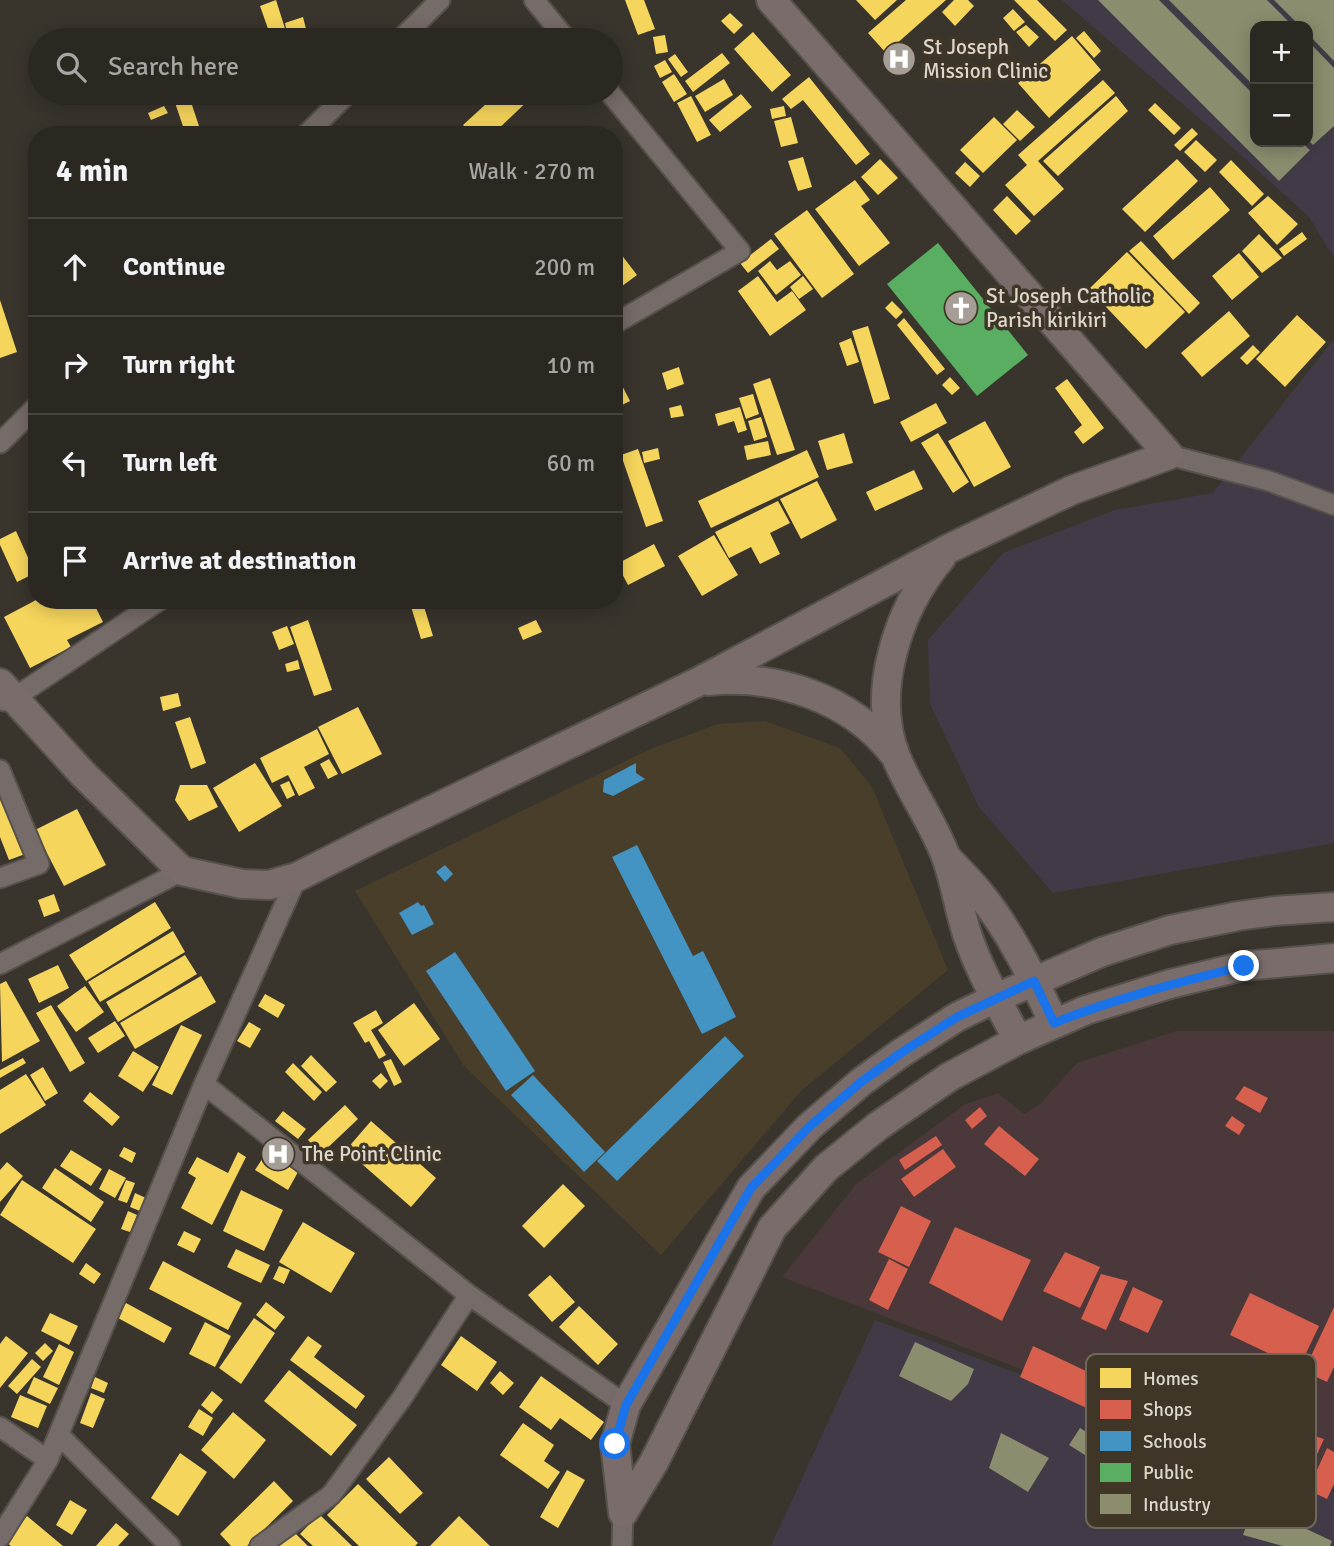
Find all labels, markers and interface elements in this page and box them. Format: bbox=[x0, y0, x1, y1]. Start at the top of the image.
map controls bbox=[1250, 21, 1313, 147]
button: + bbox=[1250, 21, 1313, 84]
search box bbox=[28, 28, 623, 105]
place label: St Joseph Mission Clinic bbox=[923, 34, 1048, 84]
hospital icon: St Joseph Mission Clinic bbox=[880, 40, 918, 78]
icon: search bbox=[52, 48, 90, 86]
text: Search here bbox=[108, 51, 239, 83]
button: − bbox=[1250, 84, 1313, 147]
text: 4 min bbox=[56, 153, 128, 190]
text: Walk · 270 m bbox=[469, 157, 595, 186]
icon: ahead bbox=[56, 248, 94, 286]
text: Continue bbox=[123, 251, 225, 283]
text: 200 m bbox=[534, 253, 595, 282]
place label: St Joseph Catholic Parish kirikiri bbox=[986, 283, 1151, 333]
church icon: St Joseph Catholic Parish kirikiri bbox=[942, 289, 980, 327]
icon: right bbox=[56, 346, 94, 384]
text: Turn right bbox=[123, 349, 235, 381]
text: 10 m bbox=[547, 351, 595, 380]
icon: left bbox=[56, 444, 94, 482]
text: Turn left bbox=[123, 447, 217, 479]
text: 60 m bbox=[547, 449, 595, 478]
icon: arrive bbox=[56, 542, 94, 580]
text: Arrive at destination bbox=[123, 545, 356, 577]
route end bbox=[1228, 950, 1259, 981]
hospital icon: The Point Clinic bbox=[259, 1135, 297, 1173]
place label: The Point Clinic bbox=[302, 1141, 442, 1167]
legend bbox=[1086, 1354, 1316, 1528]
text: Homes bbox=[1143, 1367, 1199, 1391]
text: Shops bbox=[1143, 1398, 1192, 1422]
route start bbox=[599, 1428, 630, 1459]
text: Schools bbox=[1143, 1430, 1207, 1454]
text: Public bbox=[1143, 1461, 1194, 1485]
text: Industry bbox=[1143, 1493, 1211, 1517]

